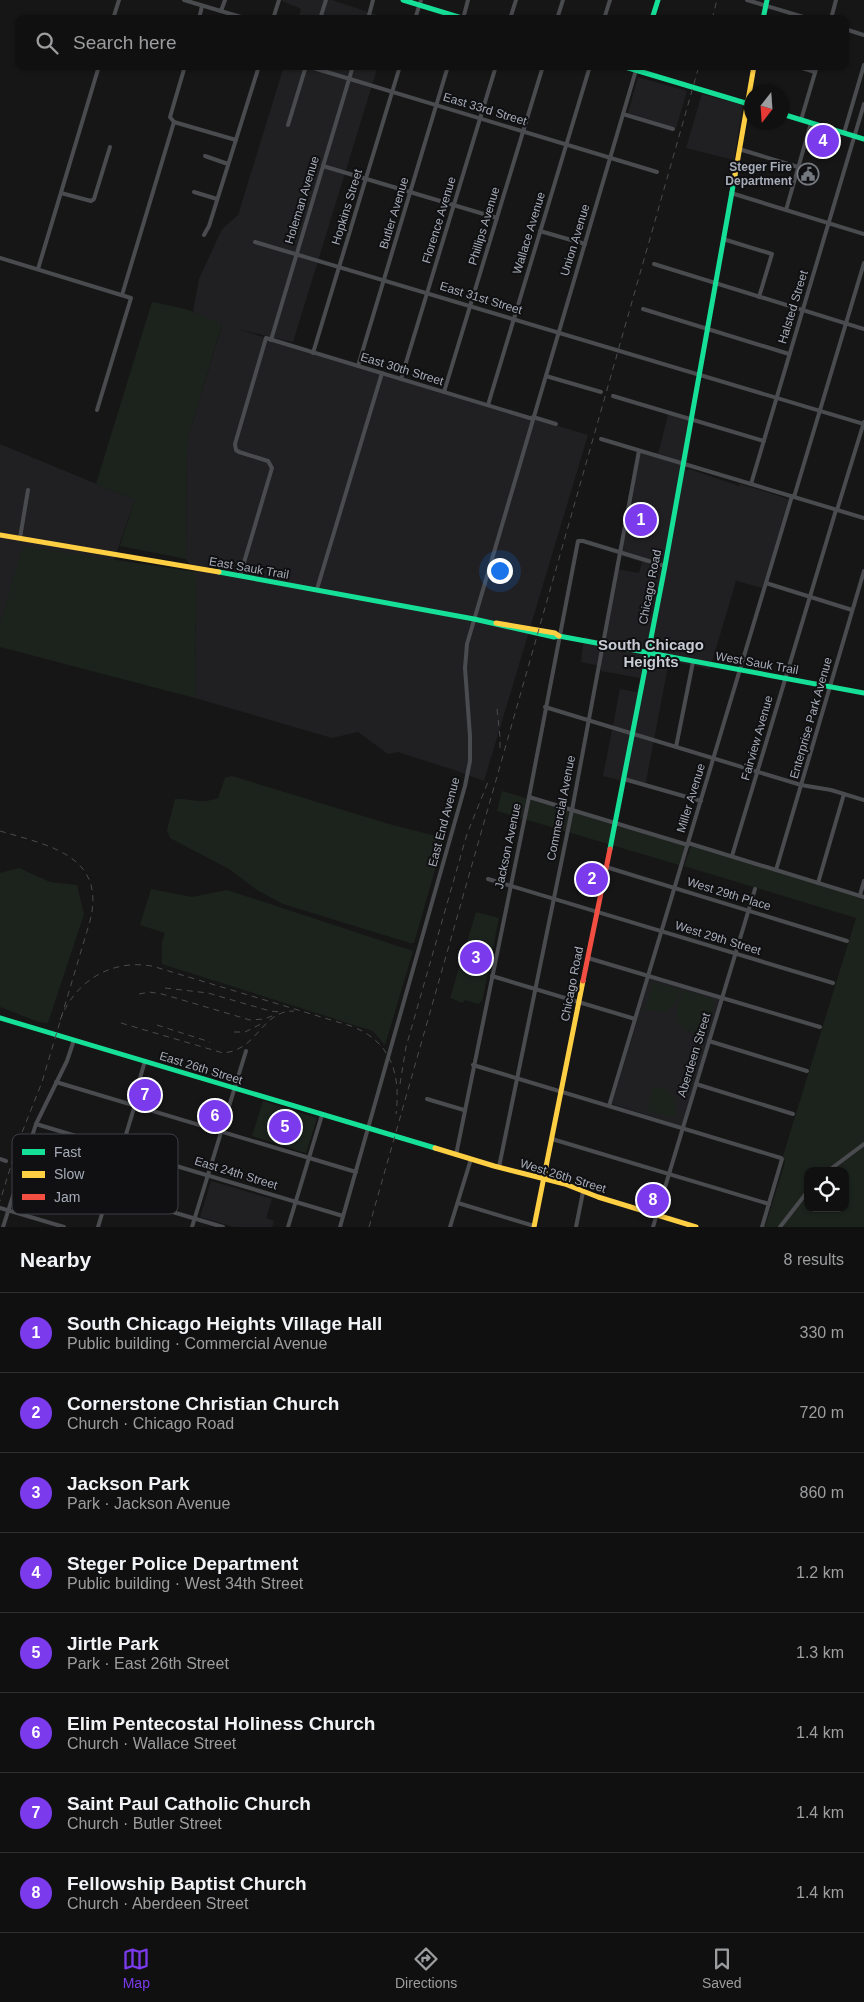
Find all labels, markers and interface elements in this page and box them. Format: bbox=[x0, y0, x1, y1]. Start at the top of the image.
search box bbox=[15, 15, 849, 70]
icon: search bbox=[33, 29, 61, 57]
text: Search here bbox=[73, 32, 177, 53]
north arrow bbox=[744, 85, 789, 130]
street label: East 33rd Street bbox=[441, 90, 529, 129]
pin: 4 bbox=[807, 122, 839, 160]
street label: Holeman Avenue bbox=[282, 154, 322, 246]
place label: Steger Fire Department bbox=[725, 160, 792, 188]
public building icon: Steger Fire Department bbox=[796, 162, 820, 186]
street label: Hopkins Street bbox=[329, 167, 365, 247]
street label: Butler Avenue bbox=[376, 175, 412, 251]
street label: Florence Avenue bbox=[419, 175, 459, 265]
street label: Phillips Avenue bbox=[465, 185, 503, 267]
street label: Wallace Avenue bbox=[510, 190, 548, 276]
street label: Union Avenue bbox=[557, 202, 593, 278]
street label: Halsted Street bbox=[775, 268, 811, 345]
street label: East 31st Street bbox=[438, 279, 525, 317]
street label: East 30th Street bbox=[359, 350, 446, 388]
pin: 1 bbox=[625, 501, 657, 539]
street label: Chicago Road bbox=[636, 548, 664, 626]
street label: East Sauk Trail bbox=[208, 554, 290, 582]
your location bbox=[487, 558, 513, 584]
district label: South Chicago Heights bbox=[598, 636, 704, 670]
street label: West Sauk Trail bbox=[715, 649, 799, 677]
street label: Enterprise Park Avenue bbox=[787, 655, 835, 780]
street label: Fairview Avenue bbox=[738, 694, 776, 782]
street label: Commercial Avenue bbox=[544, 754, 578, 862]
street label: Miller Avenue bbox=[674, 761, 708, 834]
street label: East End Avenue bbox=[425, 776, 463, 868]
street label: Jackson Avenue bbox=[492, 802, 524, 890]
pin: 2 bbox=[576, 860, 608, 898]
street label: West 29th Place bbox=[685, 875, 773, 914]
street label: West 29th Street bbox=[673, 918, 763, 958]
pin: 3 bbox=[460, 939, 492, 977]
street label: Chicago Road bbox=[558, 945, 586, 1023]
street label: Aberdeen Street bbox=[675, 1011, 714, 1099]
street label: East 26th Street bbox=[158, 1049, 245, 1087]
pin: 7 bbox=[129, 1076, 161, 1114]
pin: 6 bbox=[199, 1097, 231, 1135]
pin: 5 bbox=[269, 1108, 301, 1146]
legend bbox=[12, 1134, 178, 1214]
text: Fast bbox=[54, 1144, 81, 1160]
street label: East 24th Street bbox=[193, 1154, 280, 1192]
street label: West 26th Street bbox=[518, 1156, 608, 1196]
text: Slow bbox=[54, 1166, 85, 1182]
map controls bbox=[804, 1167, 849, 1212]
button: locate bbox=[804, 1167, 849, 1212]
pin: 8 bbox=[637, 1181, 669, 1219]
text: Jam bbox=[54, 1189, 80, 1205]
text: Nearby bbox=[20, 1248, 91, 1271]
text: 8 results bbox=[784, 1251, 844, 1268]
text: South Chicago Heights Village Hall bbox=[67, 1313, 382, 1334]
text: 1 bbox=[32, 1324, 40, 1341]
text: 330 m bbox=[800, 1324, 844, 1341]
text: Public building · Commercial Avenue bbox=[67, 1335, 327, 1352]
text: Cornerstone Christian Church bbox=[67, 1393, 339, 1414]
text: 2 bbox=[32, 1404, 40, 1421]
text: 720 m bbox=[800, 1404, 844, 1421]
text: Church · Chicago Road bbox=[67, 1415, 234, 1432]
text: Jackson Park bbox=[67, 1473, 190, 1494]
text: 3 bbox=[32, 1484, 40, 1501]
text: 860 m bbox=[800, 1484, 844, 1501]
text: Park · Jackson Avenue bbox=[67, 1495, 230, 1512]
text: Steger Police Department bbox=[67, 1553, 298, 1574]
text: 4 bbox=[32, 1564, 40, 1581]
text: 1.2 km bbox=[796, 1564, 844, 1581]
text: Public building · West 34th Street bbox=[67, 1575, 303, 1592]
text: Jirtle Park bbox=[67, 1633, 159, 1654]
text: 5 bbox=[32, 1644, 40, 1661]
text: 1.3 km bbox=[796, 1644, 844, 1661]
text: Park · East 26th Street bbox=[67, 1655, 229, 1672]
text: Elim Pentecostal Holiness Church bbox=[67, 1713, 375, 1734]
text: 6 bbox=[32, 1724, 40, 1741]
text: 1.4 km bbox=[796, 1724, 844, 1741]
text: Church · Wallace Street bbox=[67, 1735, 236, 1752]
text: Saint Paul Catholic Church bbox=[67, 1793, 311, 1814]
text: 7 bbox=[32, 1804, 40, 1821]
text: 1.4 km bbox=[796, 1804, 844, 1821]
text: Church · Butler Street bbox=[67, 1815, 222, 1832]
text: Fellowship Baptist Church bbox=[67, 1873, 307, 1894]
text: 8 bbox=[32, 1884, 40, 1901]
text: 1.4 km bbox=[796, 1884, 844, 1901]
text: Church · Aberdeen Street bbox=[67, 1895, 248, 1912]
tab: Map bbox=[122, 1945, 150, 1991]
tab: Directions bbox=[395, 1945, 457, 1991]
tab: Saved bbox=[702, 1945, 742, 1991]

